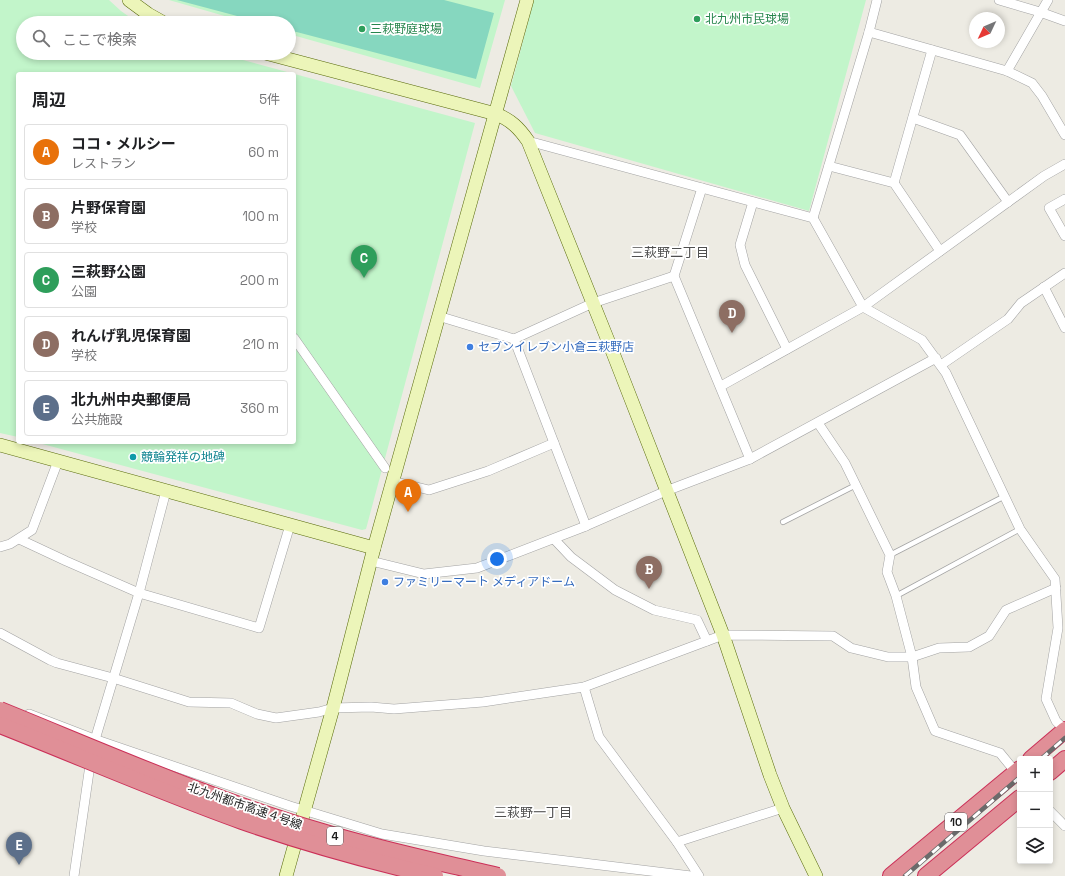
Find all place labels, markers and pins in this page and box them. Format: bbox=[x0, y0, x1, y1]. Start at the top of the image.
place label: 北九州市民球場 bbox=[705, 11, 789, 27]
marker: 北九州市民球場 bbox=[692, 14, 702, 24]
place label: 三萩野庭球場 bbox=[370, 21, 442, 37]
marker: 三萩野庭球場 bbox=[357, 24, 367, 34]
pin: C bbox=[351, 245, 377, 278]
pin: D bbox=[719, 300, 745, 333]
place label: セブンイレブン小倉三萩野店 bbox=[478, 339, 634, 355]
marker: セブンイレブン小倉三萩野店 bbox=[465, 342, 475, 352]
place label: 競輪発祥の地碑 bbox=[141, 449, 225, 465]
marker: 競輪発祥の地碑 bbox=[128, 452, 138, 462]
pin: A bbox=[395, 479, 421, 512]
pin: B bbox=[636, 556, 662, 589]
place label: ファミリーマート メディアドーム bbox=[393, 574, 575, 590]
marker: ファミリーマート メディアドーム bbox=[380, 577, 390, 587]
pin: E bbox=[6, 832, 32, 865]

